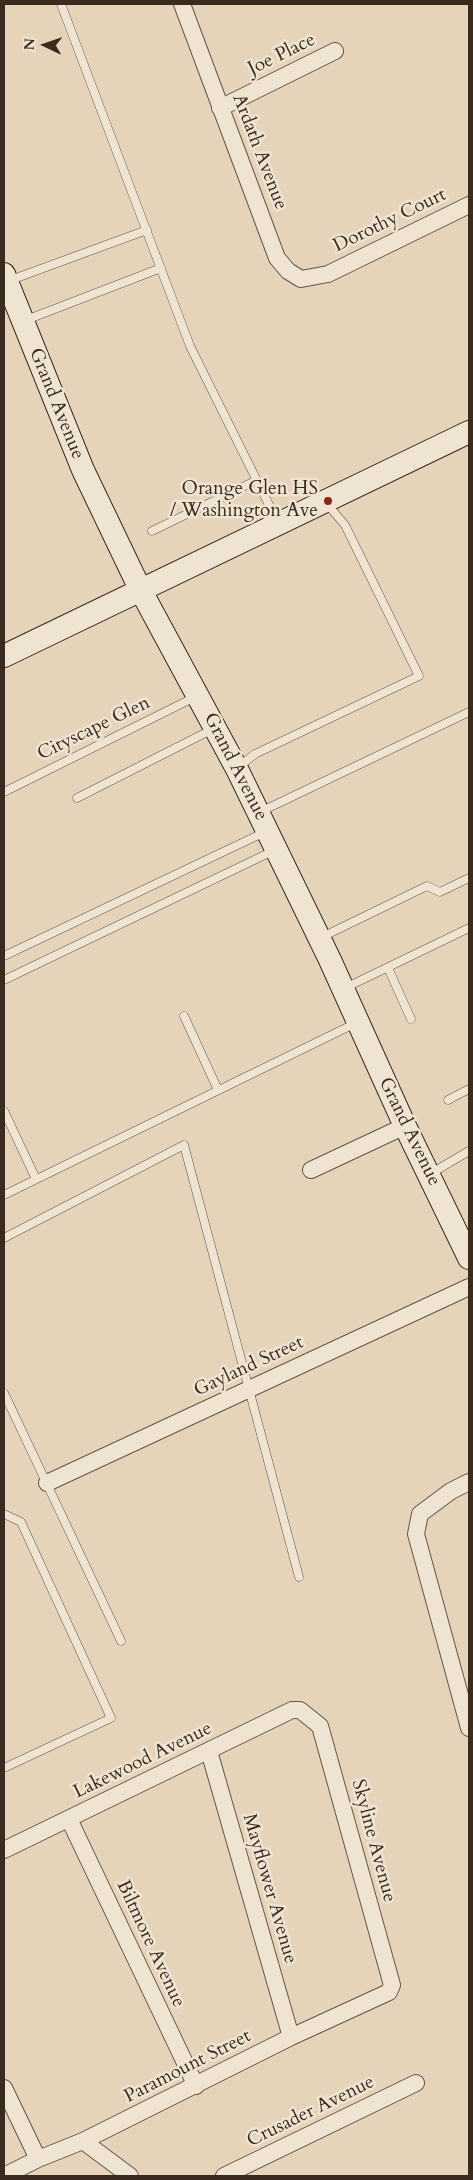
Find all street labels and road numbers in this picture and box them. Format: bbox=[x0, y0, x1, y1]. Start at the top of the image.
street label: Joe Place bbox=[245, 29, 319, 81]
street label: Ardath Avenue bbox=[227, 91, 291, 213]
street label: Dorothy Court bbox=[330, 184, 450, 258]
street label: Grand Avenue bbox=[23, 345, 89, 463]
street label: Cityscape Glen bbox=[34, 692, 154, 766]
street label: Grand Avenue bbox=[198, 709, 272, 825]
street label: Grand Avenue bbox=[373, 1074, 445, 1190]
street label: Gayland Street bbox=[191, 1332, 307, 1402]
street label: Lakewood Avenue bbox=[70, 1718, 216, 1804]
street label: Skyline Avenue bbox=[346, 1777, 400, 1905]
street label: Mayflower Avenue bbox=[237, 1811, 301, 1967]
street label: Biltmore Avenue bbox=[111, 1877, 189, 2011]
street label: Paramount Street bbox=[121, 2025, 255, 2109]
street label: Crusader Avenue bbox=[244, 2071, 378, 2153]

